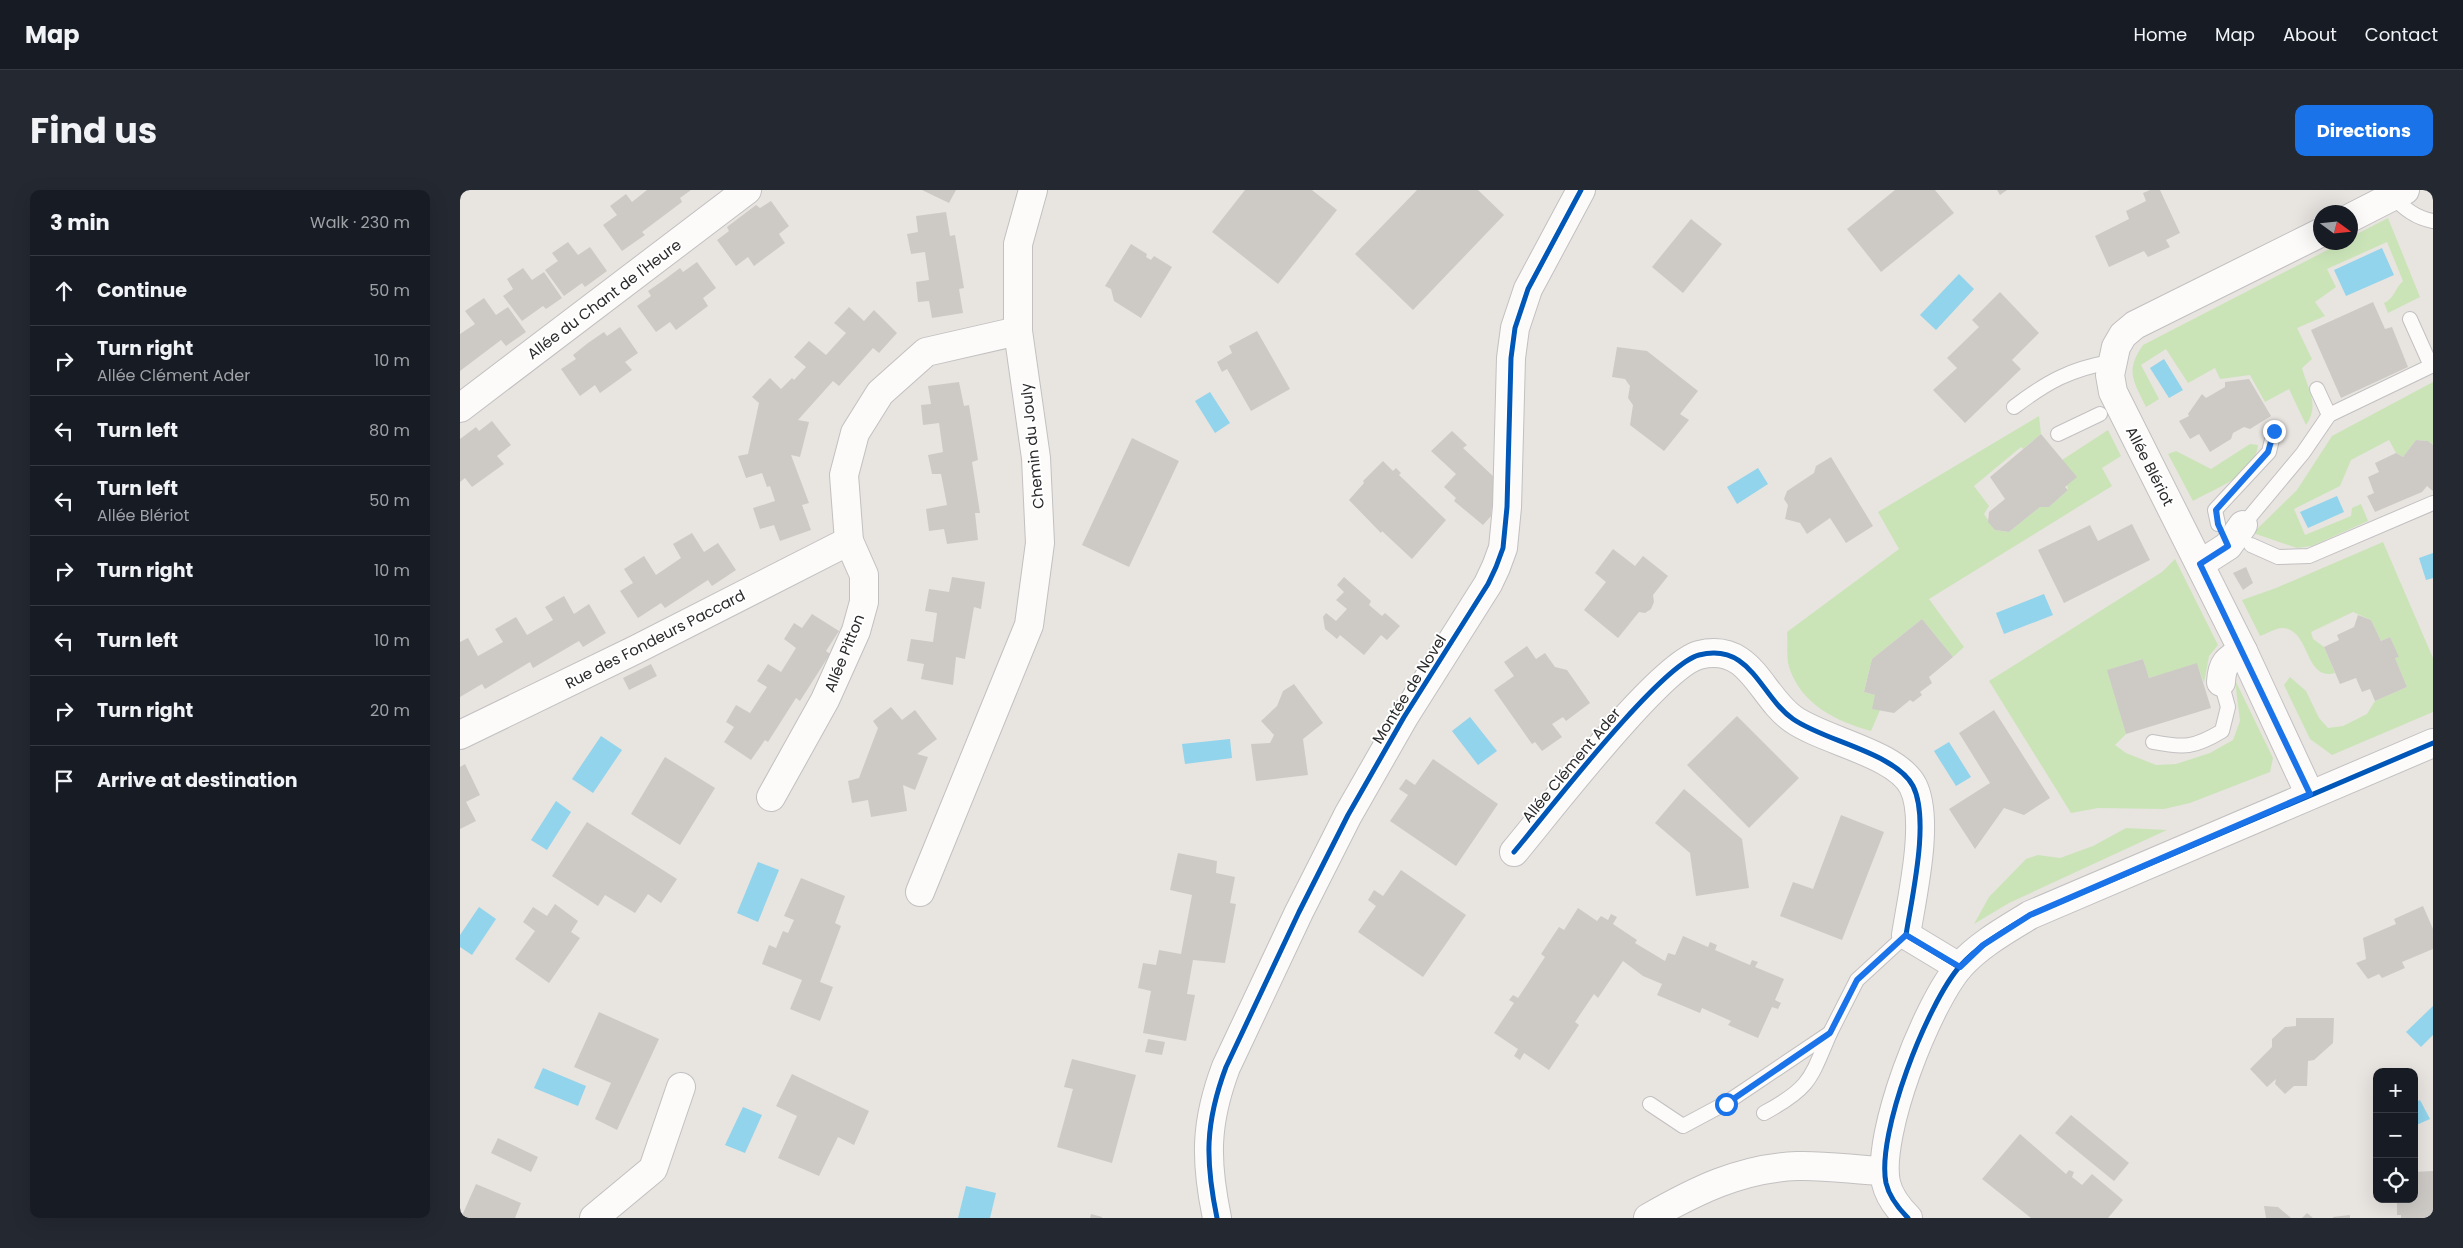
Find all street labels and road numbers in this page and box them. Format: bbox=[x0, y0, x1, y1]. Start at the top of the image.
street label: Allée du Chant de l'Heure bbox=[523, 234, 685, 364]
street label: Chemin du Jouly bbox=[1015, 382, 1049, 510]
street label: Allée Blériot bbox=[2121, 423, 2179, 509]
street label: Rue des Fondeurs Paccard bbox=[561, 584, 749, 694]
street label: Allée Pitton bbox=[819, 611, 869, 695]
street label: Montée de Novel bbox=[1367, 630, 1451, 748]
street label: Allée Clément Ader bbox=[1517, 703, 1625, 827]

